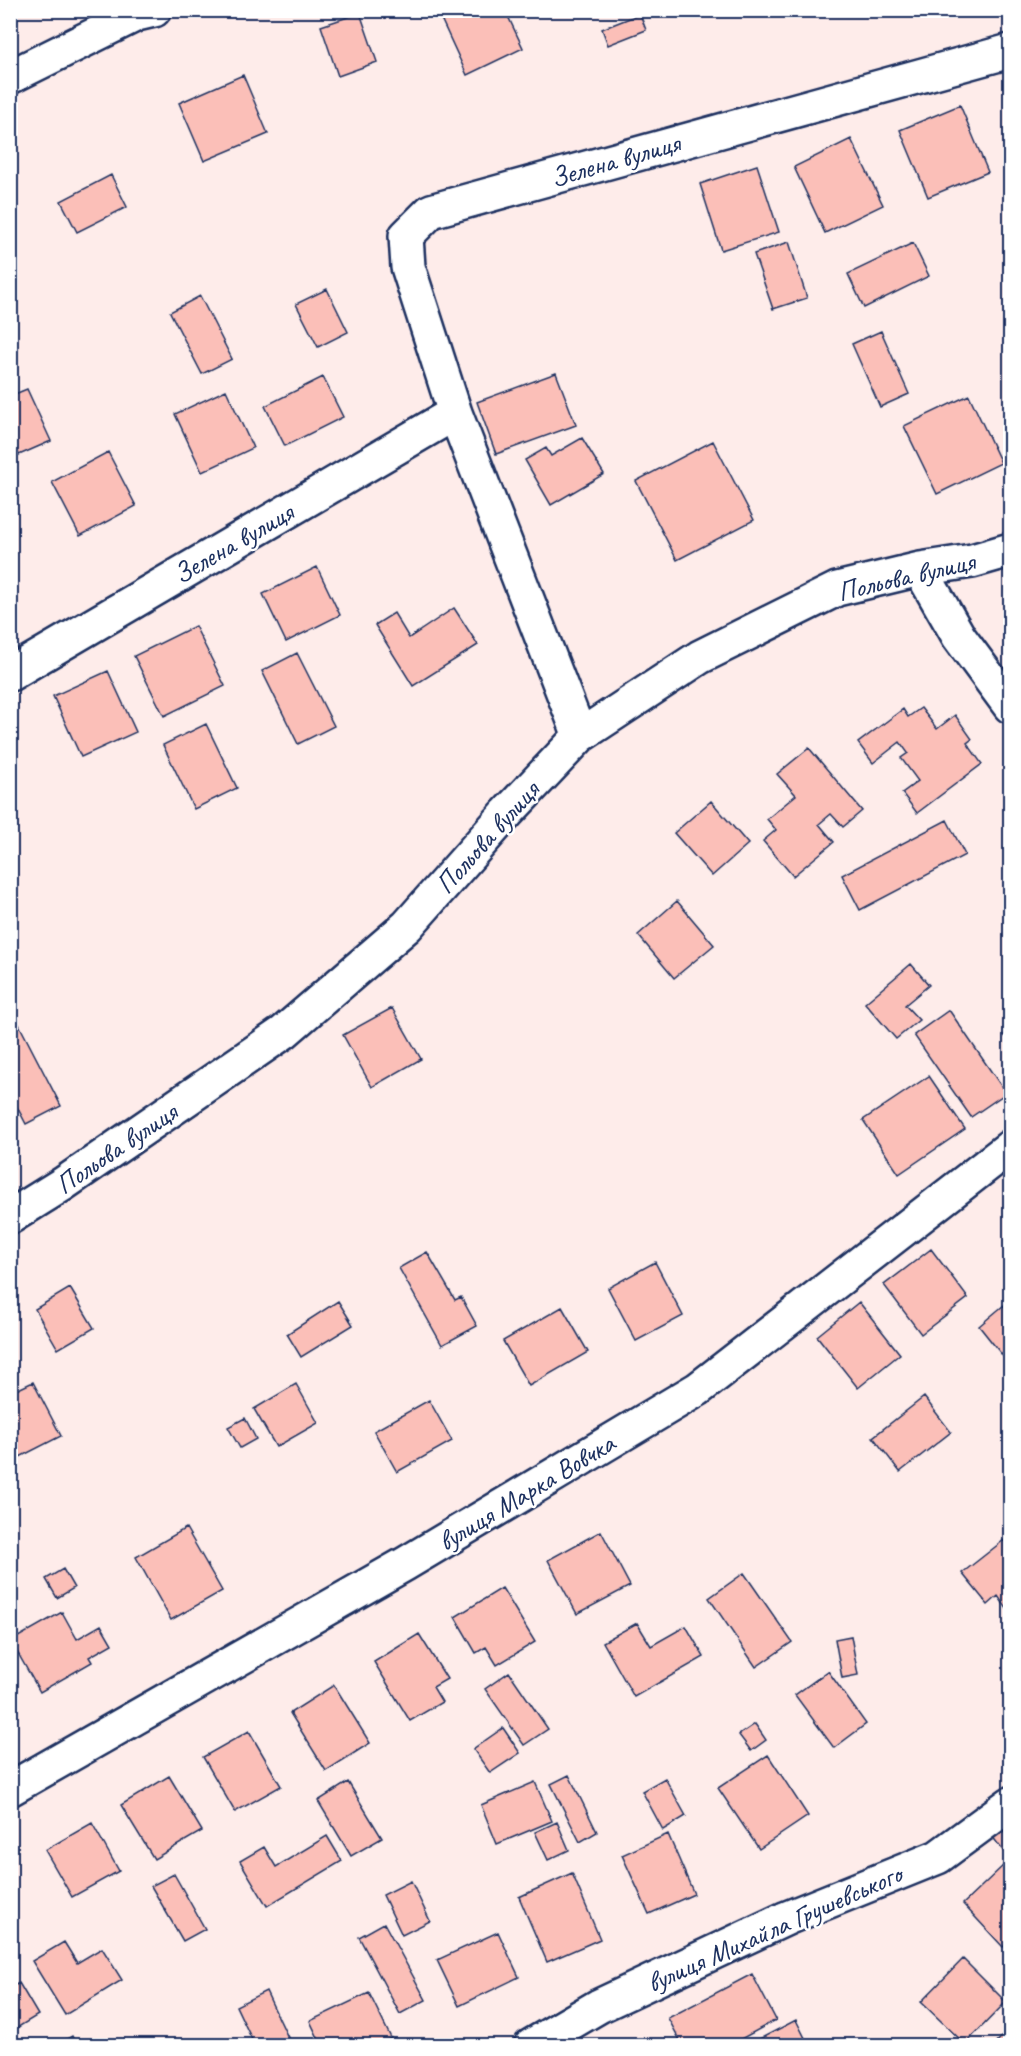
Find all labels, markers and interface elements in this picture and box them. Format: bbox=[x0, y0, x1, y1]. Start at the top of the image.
street label: Зелена вулиця bbox=[546, 124, 686, 195]
street label: Зелена вулиця bbox=[167, 493, 301, 591]
street label: Польова вулиця bbox=[834, 543, 980, 609]
street label: Польова вулиця bbox=[427, 772, 548, 901]
street label: Польова вулиця bbox=[48, 1093, 186, 1202]
street label: вулиця Марка Вовчка bbox=[431, 1424, 622, 1559]
street label: вулиця Михайла Грушевського bbox=[641, 1855, 910, 2000]

